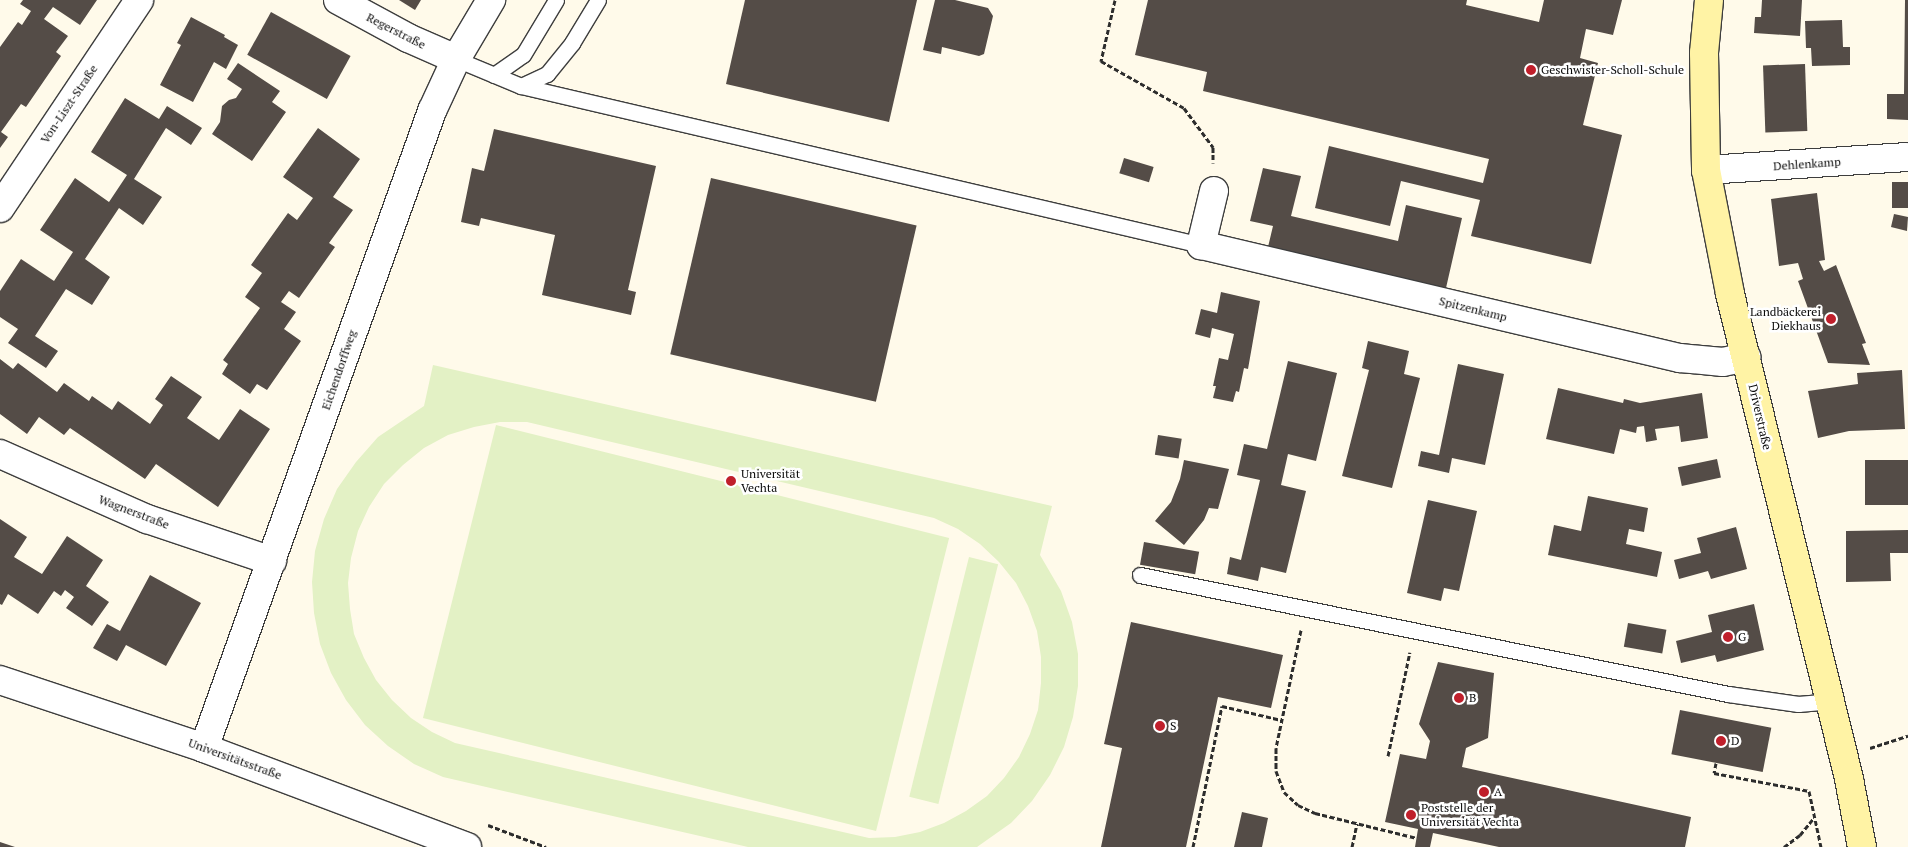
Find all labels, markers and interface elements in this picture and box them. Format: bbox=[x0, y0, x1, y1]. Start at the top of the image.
street label: Regerstraße bbox=[364, 10, 428, 52]
street label: Von-Liszt-Straße bbox=[37, 62, 101, 146]
place label: Geschwister-Scholl-Schule bbox=[1541, 63, 1684, 77]
marker: Geschwister-Scholl-Schule bbox=[1525, 64, 1537, 76]
street label: Dehlenkamp bbox=[1773, 154, 1841, 174]
street label: Spitzenkamp bbox=[1438, 294, 1508, 324]
place label: Landbäckerei Diekhaus bbox=[1750, 305, 1821, 333]
marker: Landbäckerei Diekhaus bbox=[1825, 313, 1837, 325]
street label: Eichendorffweg bbox=[319, 328, 359, 412]
street label: Driverstraße bbox=[1745, 383, 1775, 451]
place label: Universität Vechta bbox=[741, 467, 800, 495]
marker: Universität Vechta bbox=[725, 475, 737, 487]
street label: Wagnerstraße bbox=[97, 492, 171, 532]
place label: G bbox=[1738, 630, 1746, 644]
marker: G bbox=[1722, 631, 1734, 643]
place label: B bbox=[1469, 691, 1476, 705]
marker: B bbox=[1453, 692, 1465, 704]
place label: S bbox=[1170, 719, 1176, 733]
marker: S bbox=[1154, 720, 1166, 732]
place label: D bbox=[1731, 734, 1739, 748]
street label: Universitätsstraße bbox=[186, 735, 284, 783]
marker: D bbox=[1715, 735, 1727, 747]
place label: A bbox=[1494, 785, 1502, 799]
marker: A bbox=[1478, 786, 1490, 798]
place label: Poststelle der Universität Vechta bbox=[1421, 801, 1519, 829]
marker: Poststelle der Universität Vechta bbox=[1405, 809, 1417, 821]

